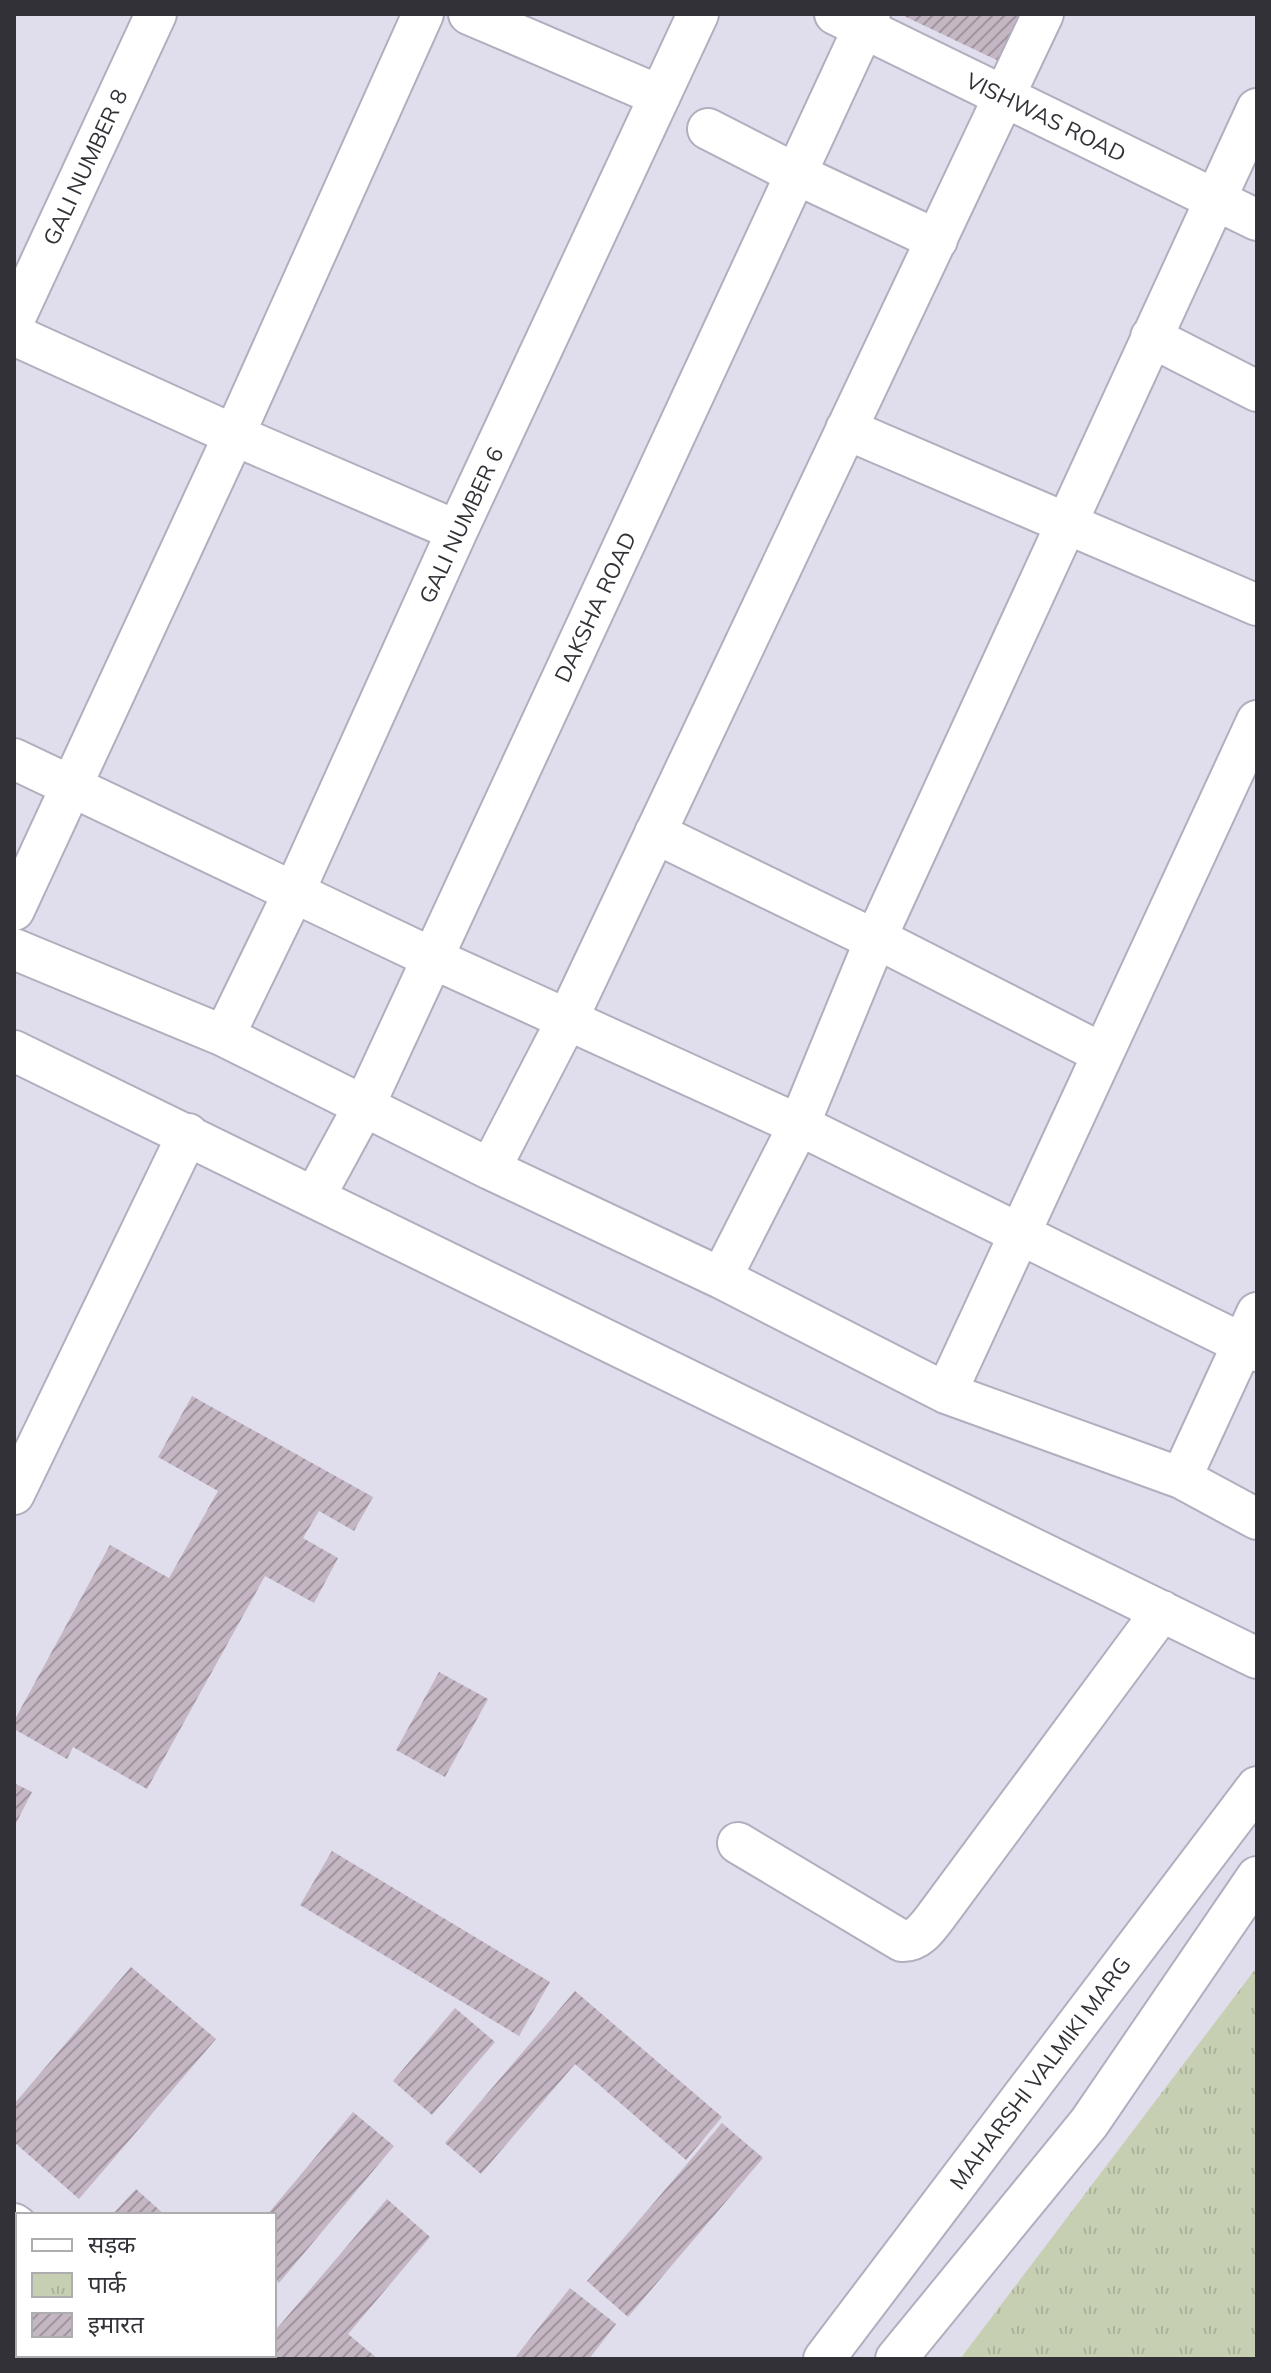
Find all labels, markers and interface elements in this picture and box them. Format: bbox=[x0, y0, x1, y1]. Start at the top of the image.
street label: VISHWAS ROAD bbox=[961, 66, 1131, 168]
street label: GALI NUMBER 8 bbox=[37, 84, 133, 250]
street label: GALI NUMBER 6 bbox=[413, 442, 509, 608]
street label: DAKSHA ROAD bbox=[548, 527, 642, 687]
street label: MAHARSHI VALMIKI MARG bbox=[943, 1951, 1137, 2195]
legend bbox=[16, 2213, 276, 2357]
text: सड़क bbox=[88, 2229, 136, 2259]
text: पार्क bbox=[88, 2269, 127, 2299]
text: इमारत bbox=[88, 2309, 145, 2339]

